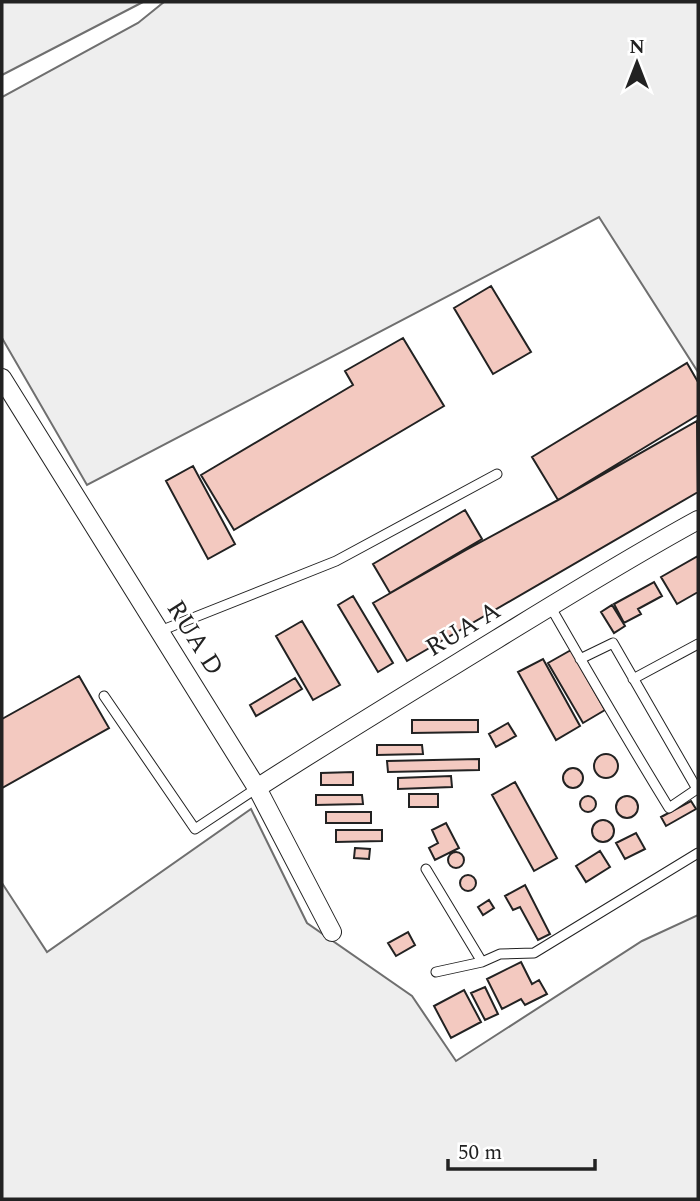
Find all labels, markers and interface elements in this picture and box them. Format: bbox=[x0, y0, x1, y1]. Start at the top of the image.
north arrow bbox=[602, 28, 672, 98]
text: N bbox=[629, 33, 645, 62]
street label: RUA A bbox=[417, 591, 509, 667]
street label: RUA D bbox=[156, 592, 234, 684]
scale bar bbox=[448, 1128, 595, 1172]
text: 50 m bbox=[458, 1137, 502, 1169]

